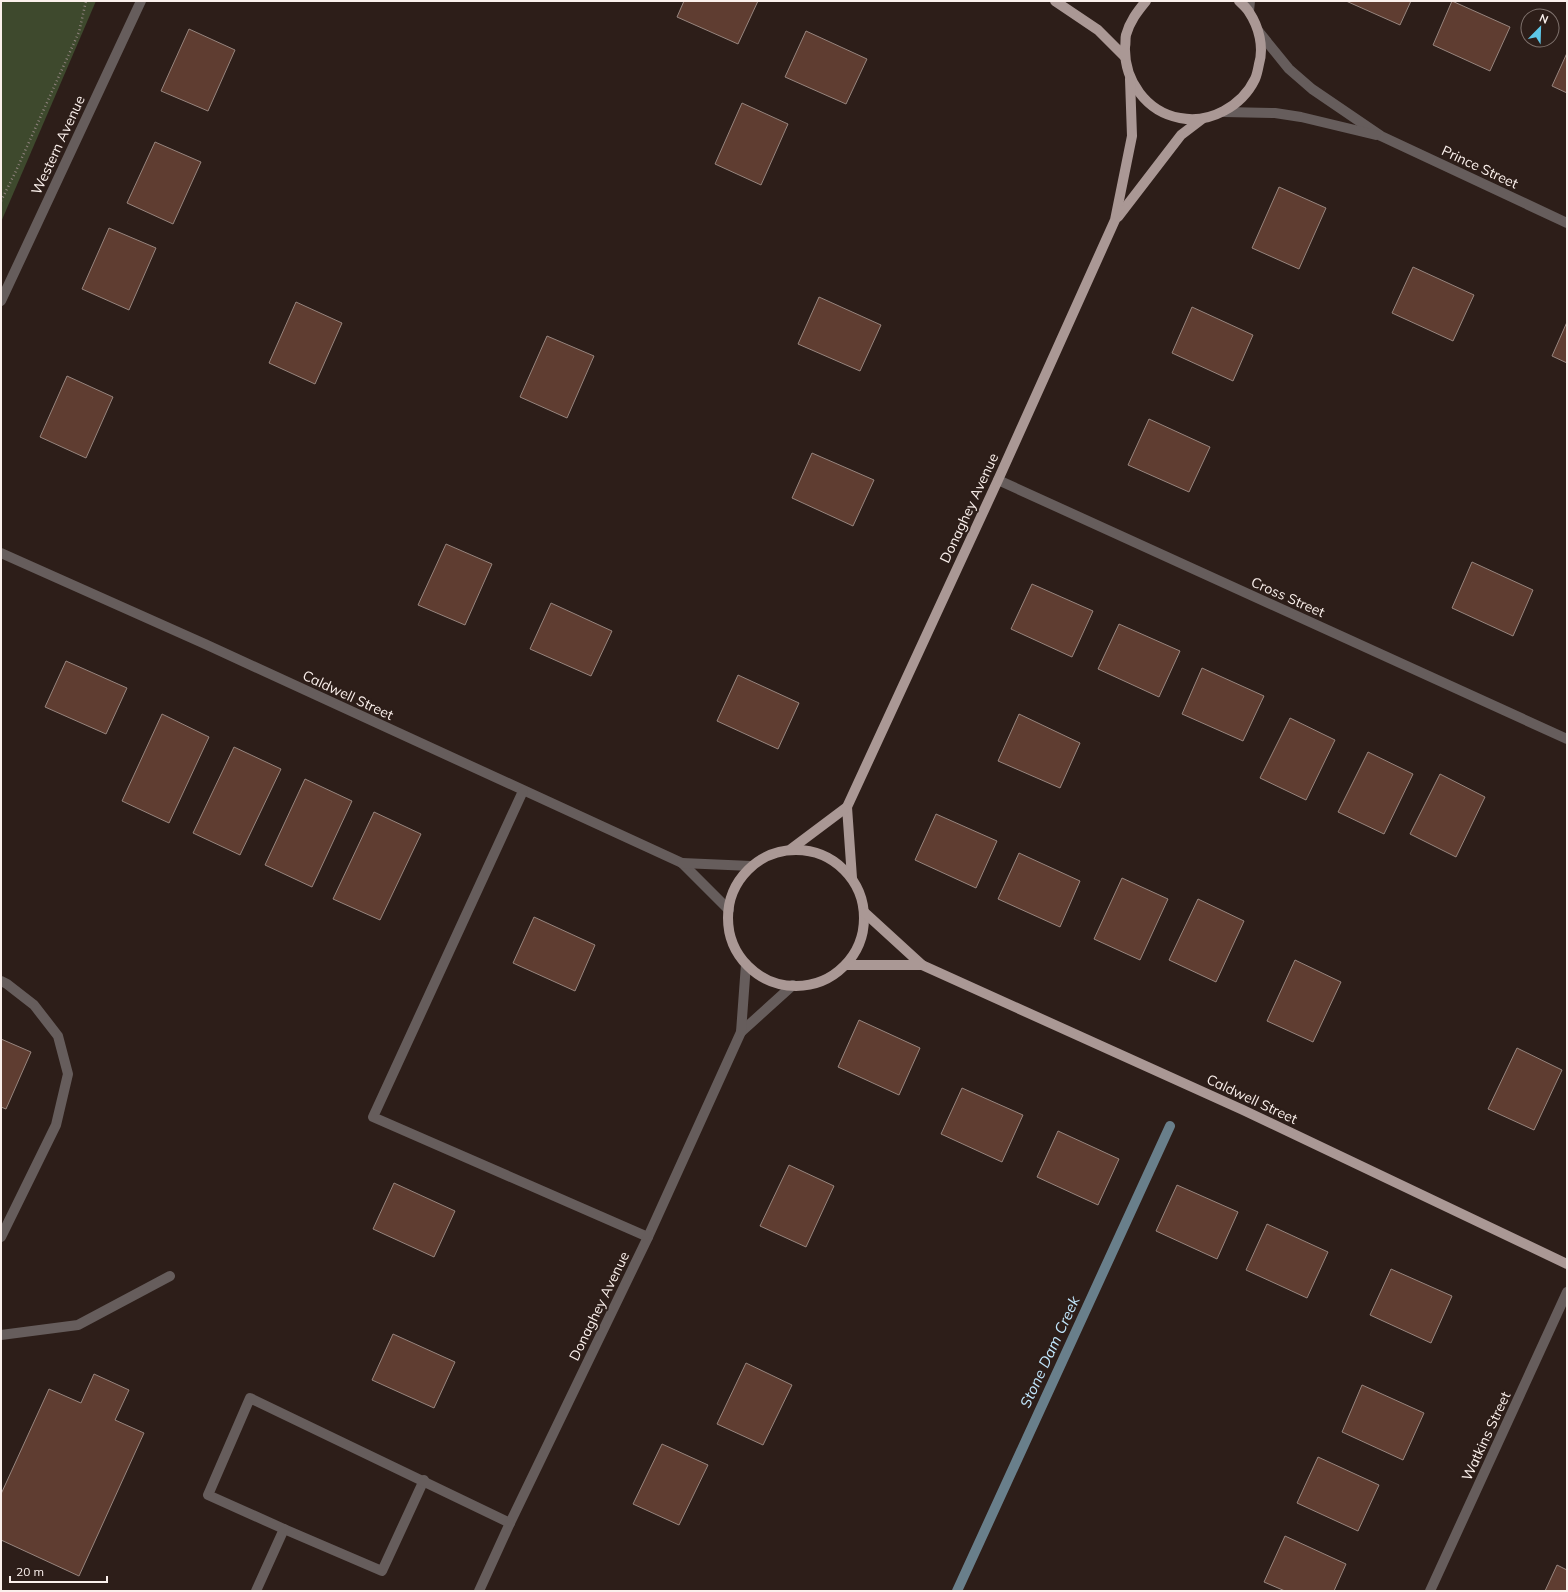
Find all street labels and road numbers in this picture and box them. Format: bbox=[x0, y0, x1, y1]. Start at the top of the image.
street label: Western Avenue bbox=[27, 93, 89, 197]
street label: Prince Street bbox=[1439, 141, 1521, 193]
street label: Donaghey Avenue bbox=[936, 450, 1002, 566]
street label: Cross Street bbox=[1248, 573, 1328, 621]
street label: Caldwell Street bbox=[300, 666, 396, 724]
street label: Caldwell Street bbox=[1204, 1070, 1300, 1128]
street label: Donaghey Avenue bbox=[565, 1249, 633, 1363]
street label: Watkins Street bbox=[1458, 1389, 1515, 1483]

